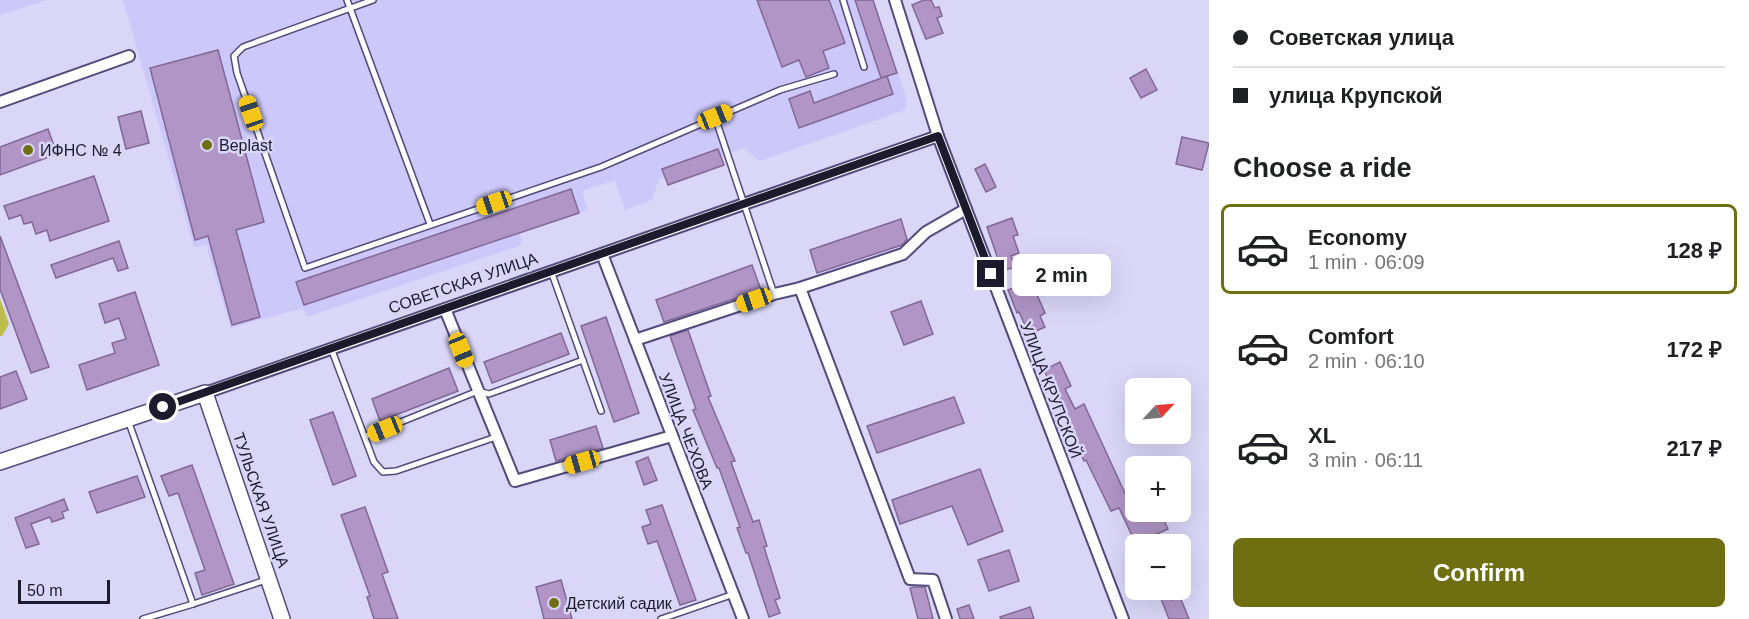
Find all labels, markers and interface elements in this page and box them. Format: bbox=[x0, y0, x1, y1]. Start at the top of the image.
text: Советская улица bbox=[1269, 25, 1454, 50]
text: улица Крупской bbox=[1269, 83, 1443, 108]
car bbox=[237, 93, 265, 133]
car bbox=[695, 102, 735, 132]
place label: Beplast bbox=[219, 137, 273, 154]
marker: Beplast bbox=[200, 138, 214, 152]
place label: ИФНС № 4 bbox=[40, 142, 122, 159]
marker: ИФНС № 4 bbox=[21, 143, 35, 157]
text: Choose a ride bbox=[1233, 153, 1412, 183]
car bbox=[474, 189, 514, 217]
icon: car bbox=[1236, 222, 1290, 276]
text: Economy bbox=[1308, 225, 1407, 250]
text: 128 ₽ bbox=[1666, 238, 1722, 263]
street label: СОВЕТСКАЯ УЛИЦА bbox=[386, 249, 540, 317]
text: 1 min · 06:09 bbox=[1308, 251, 1425, 273]
callout: 2 min bbox=[1012, 253, 1111, 295]
route end bbox=[977, 260, 1004, 287]
text: 2 min bbox=[1035, 264, 1088, 286]
car bbox=[734, 286, 774, 314]
street label: УЛИЦА КРУПСКОЙ bbox=[1017, 319, 1086, 461]
icon: car bbox=[1236, 321, 1290, 375]
text: Comfort bbox=[1308, 324, 1394, 349]
car bbox=[446, 330, 476, 370]
text: 172 ₽ bbox=[1666, 337, 1722, 362]
text: 2 min · 06:10 bbox=[1308, 350, 1425, 372]
street label: УЛИЦА ЧЕХОВА bbox=[656, 370, 716, 492]
north arrow bbox=[1125, 378, 1191, 444]
map controls bbox=[1125, 378, 1191, 600]
route start bbox=[149, 393, 176, 420]
car bbox=[365, 414, 405, 444]
icon: car bbox=[1236, 420, 1290, 474]
text: XL bbox=[1308, 423, 1336, 448]
street label: ТУЛЬСКАЯ УЛИЦА bbox=[230, 430, 292, 570]
text: 217 ₽ bbox=[1666, 436, 1722, 461]
car bbox=[562, 448, 602, 476]
text: 3 min · 06:11 bbox=[1308, 449, 1423, 471]
button: + bbox=[1125, 456, 1191, 522]
button: − bbox=[1125, 534, 1191, 600]
button: Confirm bbox=[1233, 538, 1725, 607]
scale bar bbox=[18, 577, 110, 604]
text: 50 m bbox=[27, 582, 63, 599]
place label: Детский садик bbox=[566, 595, 673, 612]
marker: Детский садик bbox=[547, 596, 561, 610]

